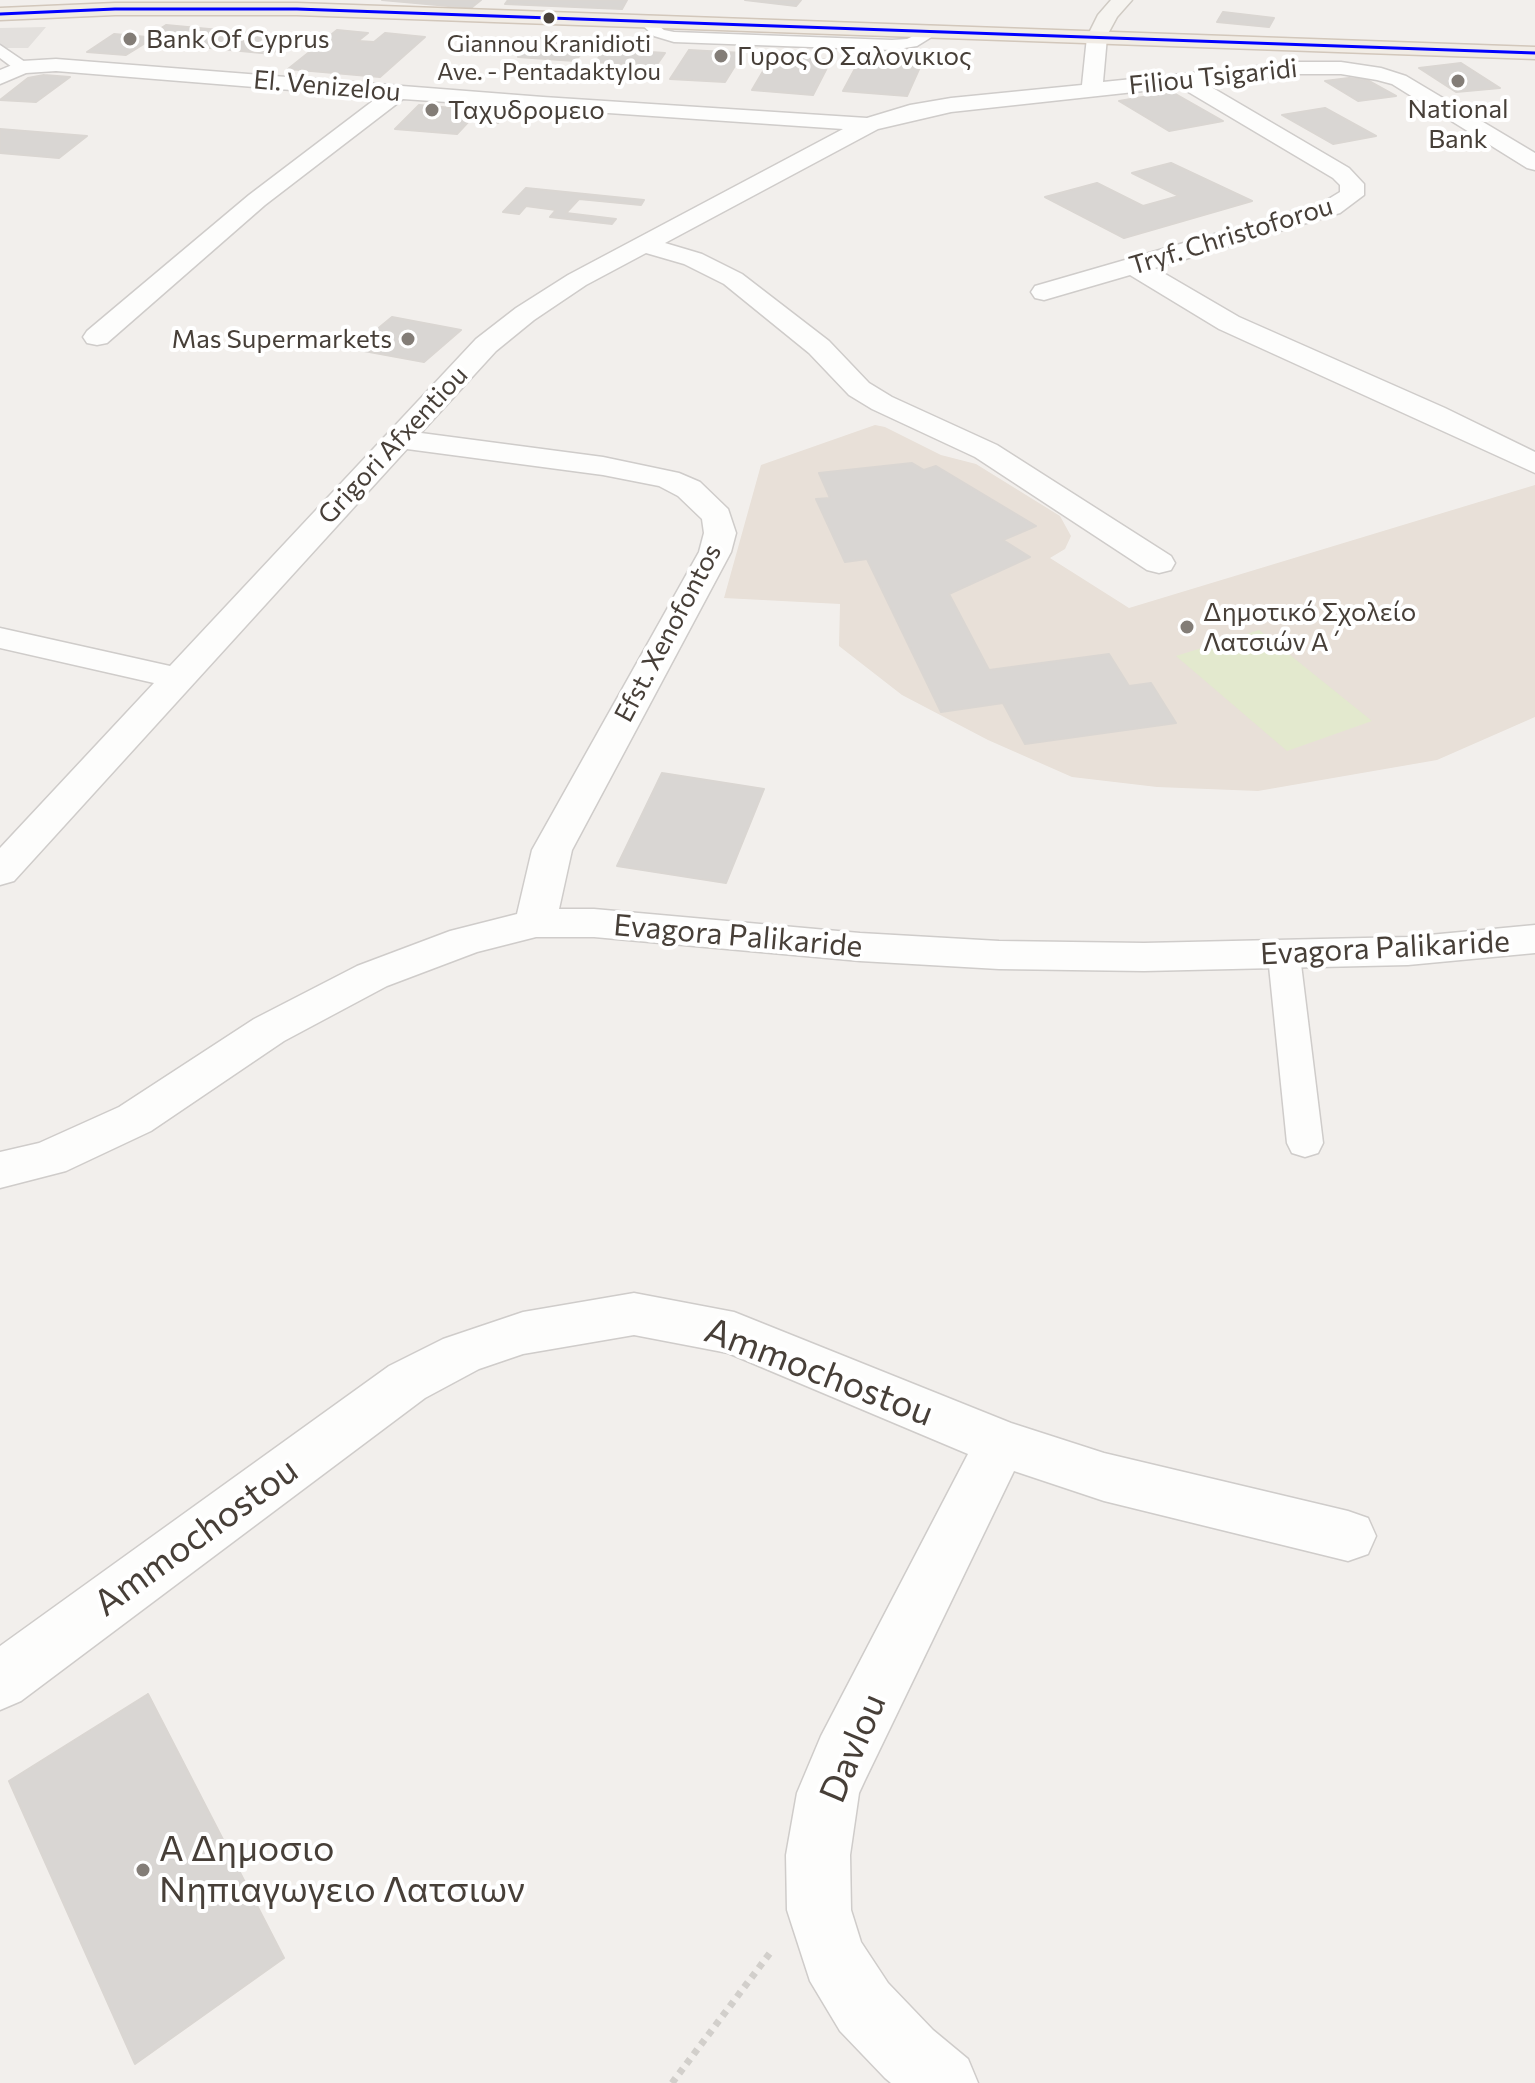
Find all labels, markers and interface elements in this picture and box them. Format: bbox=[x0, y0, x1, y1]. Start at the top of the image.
marker: Giannou Kranidioti Ave. - Pentadaktylou bbox=[541, 10, 557, 26]
place label: Bank Of Cyprus bbox=[146, 23, 330, 55]
marker: Bank Of Cyprus bbox=[121, 30, 139, 48]
place label: Giannou Kranidioti Ave. - Pentadaktylou bbox=[437, 30, 661, 86]
place label: Γυρος Ο Σαλονικιος bbox=[737, 40, 972, 72]
marker: Γυρος Ο Σαλονικιος bbox=[712, 47, 730, 65]
street label: Filiou Tsigaridi bbox=[1127, 53, 1299, 101]
street label: El. Venizelou bbox=[252, 64, 402, 108]
marker: National Bank bbox=[1449, 72, 1467, 90]
place label: National Bank bbox=[1407, 93, 1509, 154]
place label: Ταχυδρομειο bbox=[448, 94, 605, 126]
marker: Ταχυδρομειο bbox=[423, 101, 441, 119]
street label: Tryf. Christoforou bbox=[1126, 190, 1336, 282]
place label: Mas Supermarkets bbox=[172, 323, 392, 355]
marker: Mas Supermarkets bbox=[399, 330, 417, 348]
street label: Grigori Afxentiou bbox=[312, 360, 474, 530]
street label: Efst. Xenofontos bbox=[608, 539, 728, 727]
place label: Δημοτικό Σχολείο Λατσιών Α΄ bbox=[1203, 596, 1416, 658]
marker: Δημοτικό Σχολείο Λατσιών Α΄ bbox=[1178, 618, 1196, 636]
street label: Evagora Palikaride bbox=[612, 907, 864, 965]
street label: Evagora Palikaride bbox=[1259, 923, 1511, 973]
street label: Ammochostou bbox=[699, 1309, 939, 1435]
street label: Ammochostou bbox=[86, 1449, 306, 1625]
street label: Davlou bbox=[811, 1687, 895, 1809]
place label: Α Δημοσιο Νηπιαγωγειο Λατσιων bbox=[159, 1827, 525, 1912]
marker: Α Δημοσιο Νηπιαγωγειο Λατσιων bbox=[134, 1861, 152, 1879]

